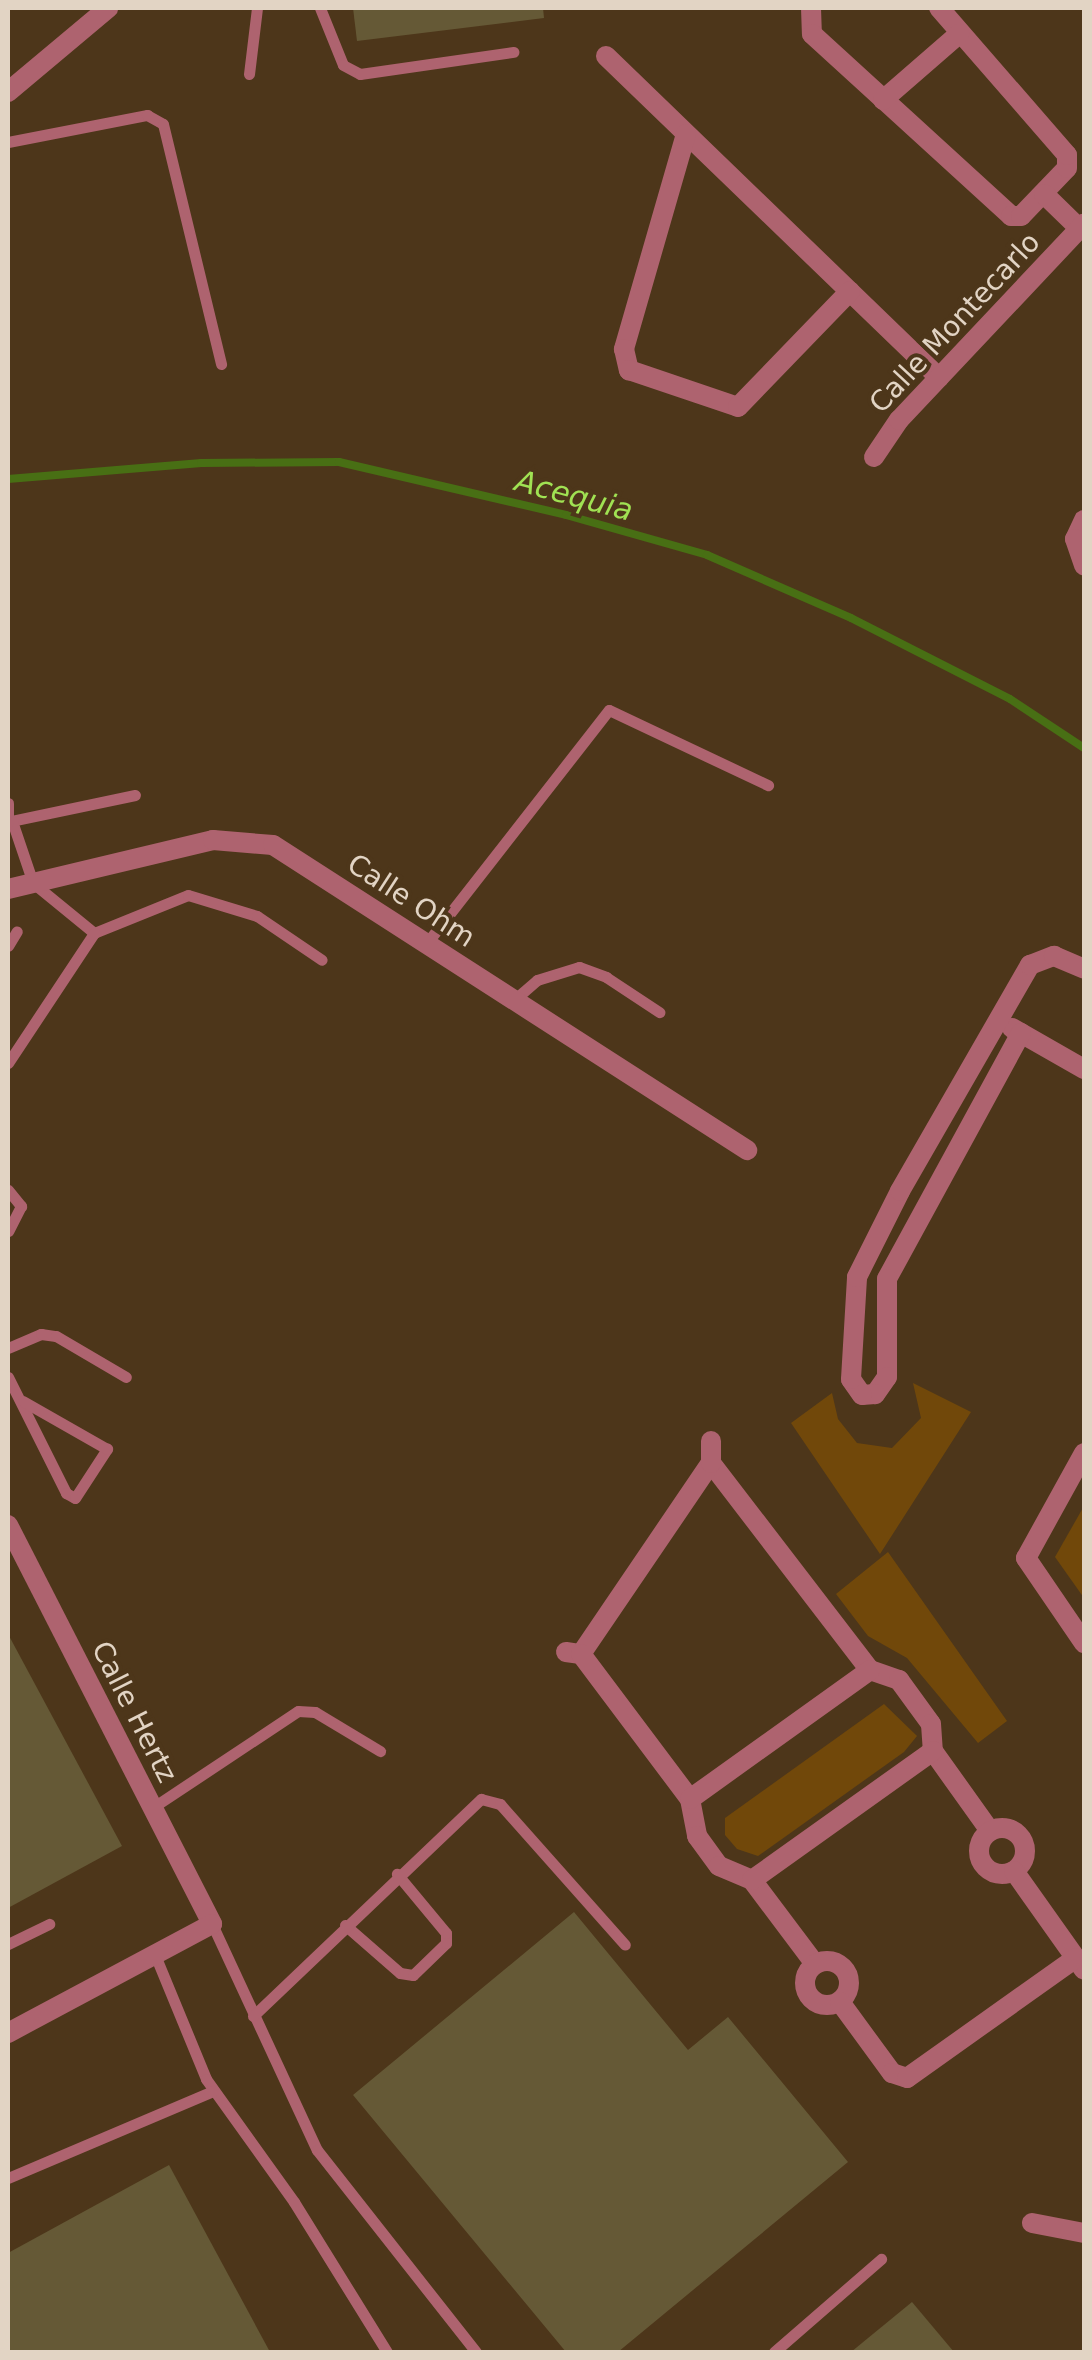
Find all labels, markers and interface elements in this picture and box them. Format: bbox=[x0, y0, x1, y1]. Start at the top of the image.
street label: Calle Montecarlo bbox=[863, 226, 1047, 420]
water label: Acequia bbox=[511, 463, 637, 529]
street label: Calle Ohm bbox=[341, 847, 481, 955]
street label: Calle Hertz bbox=[84, 1636, 184, 1788]

